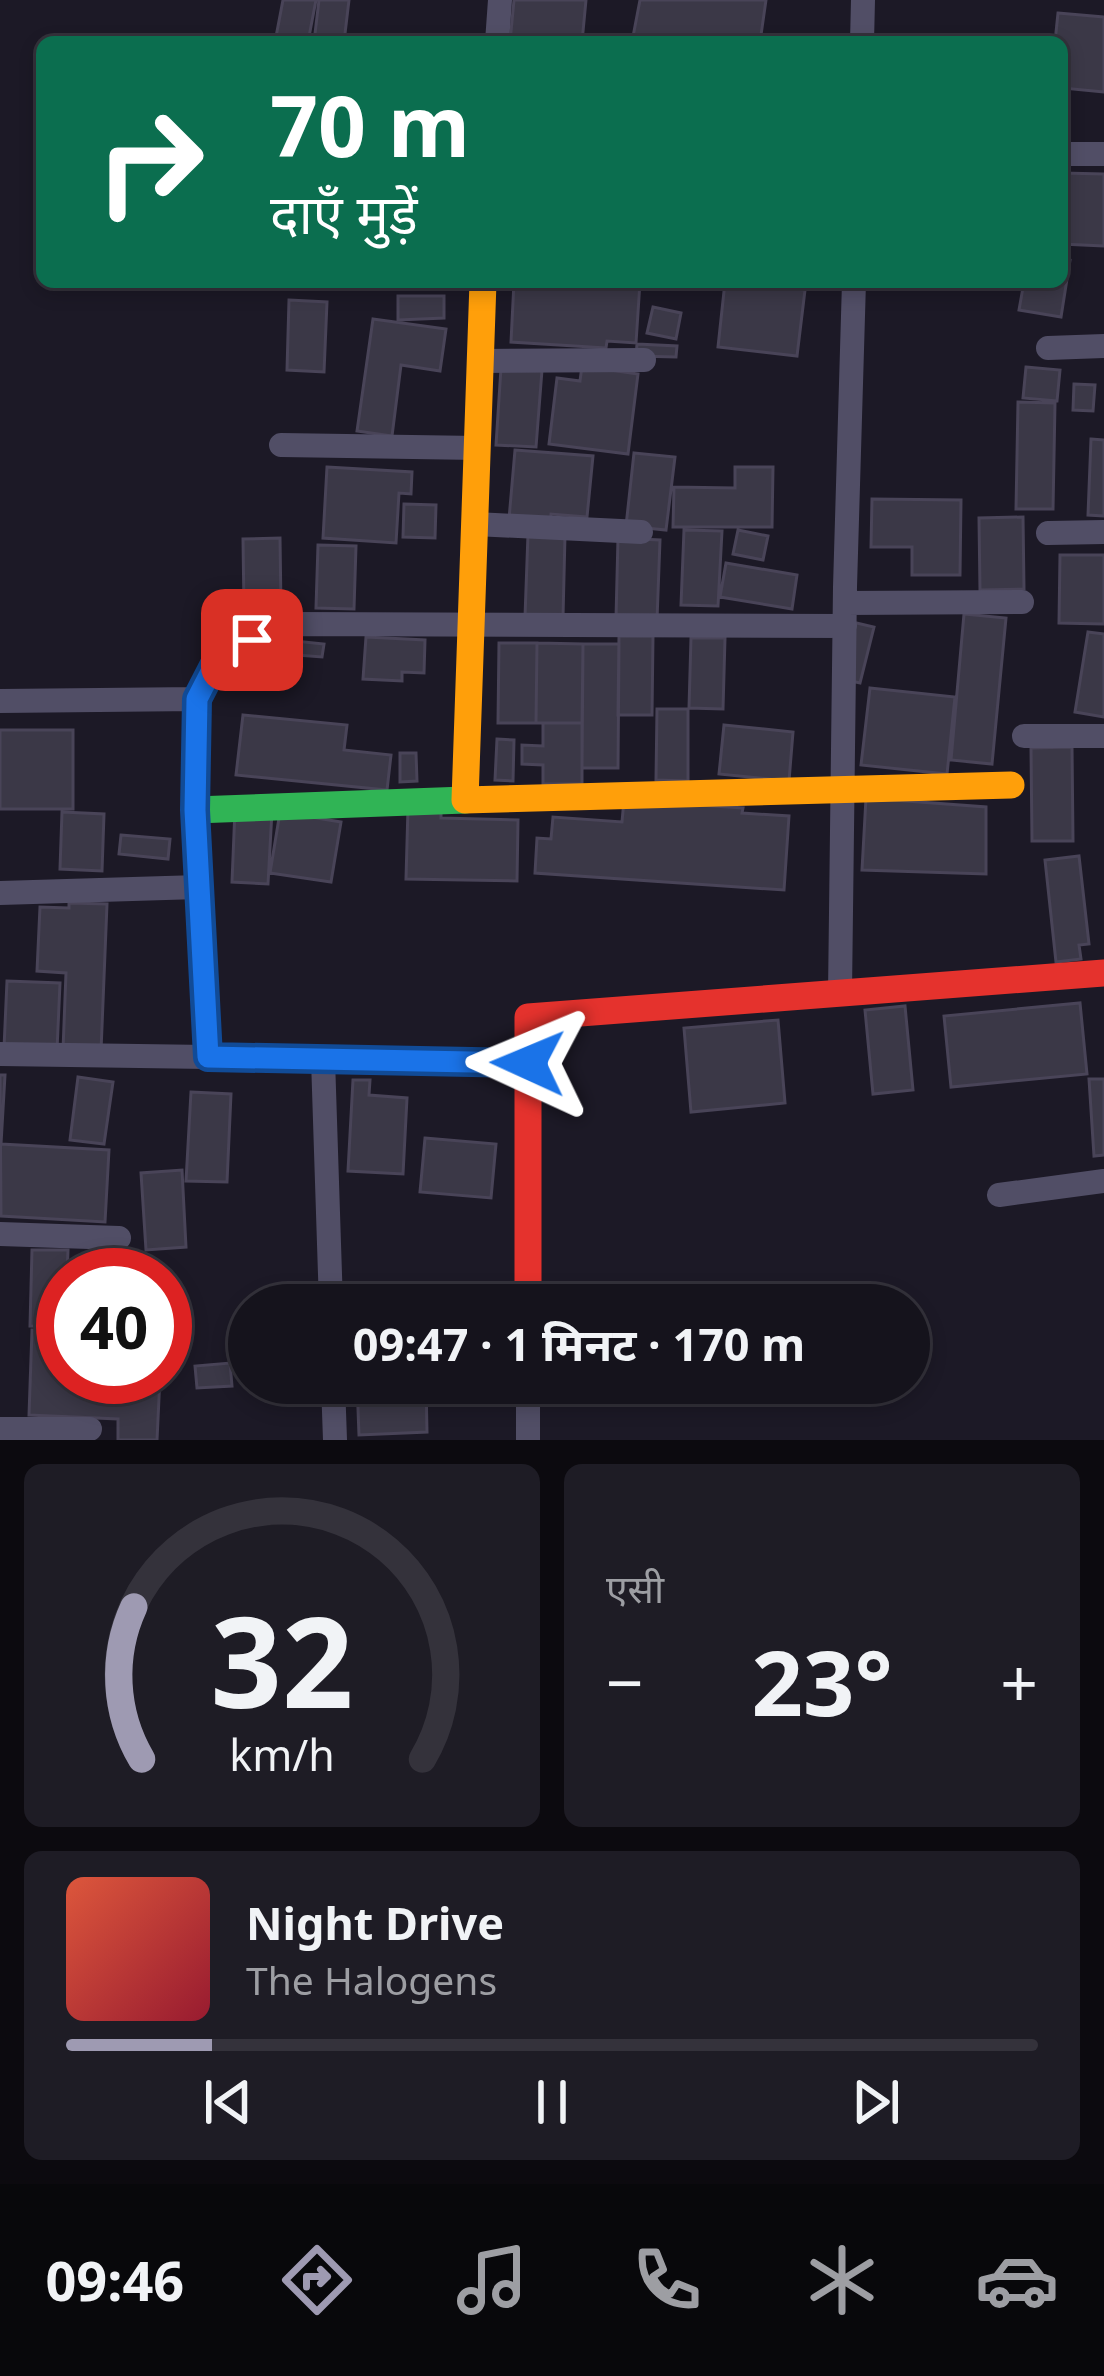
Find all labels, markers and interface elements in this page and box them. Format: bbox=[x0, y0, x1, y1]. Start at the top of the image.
text: 70 m bbox=[270, 67, 470, 182]
icon: right bbox=[72, 84, 228, 240]
text: दाएँ मुड़ें bbox=[270, 176, 418, 250]
pin bbox=[201, 589, 303, 691]
icon: arrive bbox=[219, 607, 285, 673]
position arrow bbox=[465, 1000, 591, 1126]
speed limit sign: 40 bbox=[36, 1248, 192, 1404]
text: 09:47 · 1 मिनट · 170 m bbox=[353, 1313, 805, 1374]
text: एसी bbox=[606, 1561, 664, 1614]
text: 32 bbox=[211, 1575, 353, 1745]
text: 23° bbox=[751, 1620, 893, 1742]
text: − bbox=[606, 1636, 644, 1726]
text: + bbox=[1000, 1636, 1038, 1726]
text: km/h bbox=[229, 1724, 335, 1783]
text: Night Drive bbox=[246, 1892, 504, 1953]
text: The Halogens bbox=[246, 1953, 497, 2006]
icon: previous bbox=[195, 2069, 261, 2135]
icon: pause bbox=[519, 2069, 585, 2135]
icon: next bbox=[843, 2069, 909, 2135]
icon: directions bbox=[275, 2238, 359, 2322]
icon: music bbox=[450, 2238, 534, 2322]
icon: phone bbox=[625, 2238, 709, 2322]
icon: climate bbox=[800, 2238, 884, 2322]
icon: car bbox=[975, 2238, 1059, 2322]
text: 09:46 bbox=[45, 2243, 184, 2317]

